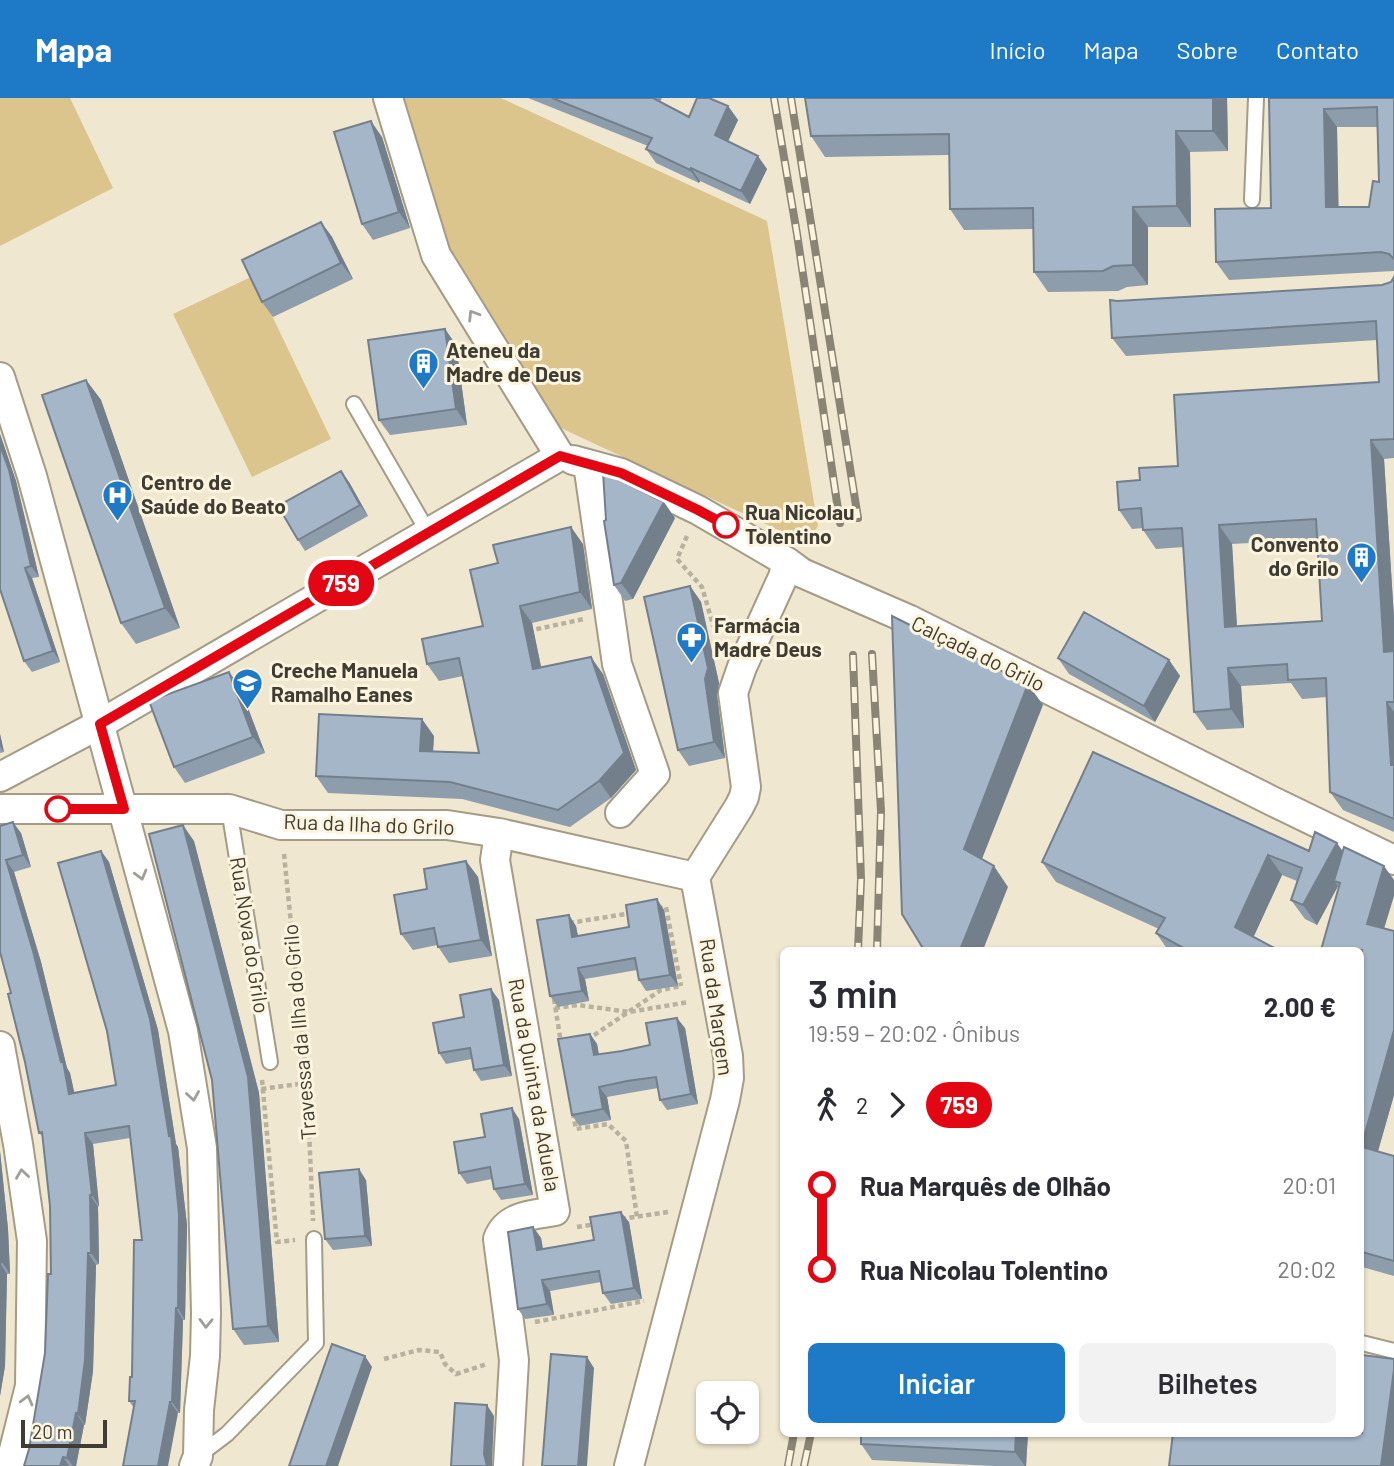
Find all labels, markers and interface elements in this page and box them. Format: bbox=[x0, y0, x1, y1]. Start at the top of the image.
text: Mapa bbox=[35, 29, 112, 69]
text: Início bbox=[990, 35, 1046, 64]
text: Mapa bbox=[1084, 35, 1138, 64]
text: Sobre bbox=[1176, 35, 1238, 64]
text: Contato bbox=[1276, 35, 1359, 64]
one-way arrow bbox=[468, 309, 481, 322]
place label: Ateneu da Madre de Deus bbox=[446, 337, 581, 386]
building icon: Ateneu da Madre de Deus bbox=[406, 346, 440, 390]
place label: Centro de Saúde do Beato bbox=[141, 469, 286, 518]
hospital icon: Centro de Saúde do Beato bbox=[101, 478, 135, 522]
place label: Rua Nicolau Tolentino bbox=[745, 499, 854, 548]
marker: Rua Nicolau Tolentino bbox=[713, 512, 739, 538]
place label: Convento do Grilo bbox=[1251, 531, 1339, 580]
building icon: Convento do Grilo bbox=[1345, 540, 1379, 584]
line badge: 759 bbox=[301, 560, 381, 606]
text: 759 bbox=[322, 568, 360, 597]
street label: Calçada do Grilo bbox=[908, 610, 1050, 696]
place label: Farmácia Madre Deus bbox=[714, 612, 822, 661]
pharmacy icon: Farmácia Madre Deus bbox=[674, 621, 708, 665]
place label: Creche Manuela Ramalho Eanes bbox=[271, 657, 418, 706]
school or university icon: Creche Manuela Ramalho Eanes bbox=[231, 666, 265, 710]
unlabelled marker bbox=[45, 796, 71, 822]
street label: Rua da Ilha do Grilo bbox=[283, 808, 455, 839]
street label: Rua Nova do Grilo bbox=[226, 855, 275, 1015]
one-way arrow bbox=[133, 869, 148, 881]
street label: Travessa da Ilha do Grilo bbox=[277, 923, 320, 1141]
street label: Rua da Margem bbox=[695, 937, 739, 1077]
text: 3 min bbox=[808, 970, 898, 1016]
street label: Rua da Quinta da Aduela bbox=[504, 976, 567, 1193]
text: 2.00 € bbox=[1264, 991, 1336, 1022]
text: 19:59 – 20:02 · Ônibus bbox=[808, 1019, 1020, 1047]
icon: walk bbox=[808, 1086, 846, 1124]
icon: forward bbox=[878, 1086, 916, 1124]
one-way arrow bbox=[185, 1090, 200, 1102]
text: 759 bbox=[940, 1090, 978, 1119]
text: 2 bbox=[856, 1091, 868, 1119]
one-way arrow bbox=[15, 1168, 30, 1180]
text: Rua Marquês de Olhão bbox=[860, 1170, 1111, 1201]
text: 20:01 bbox=[1282, 1171, 1336, 1199]
text: Rua Nicolau Tolentino bbox=[860, 1254, 1108, 1285]
text: 20:02 bbox=[1278, 1255, 1336, 1283]
one-way arrow bbox=[198, 1318, 213, 1329]
button: Iniciar bbox=[808, 1343, 1065, 1423]
button: Bilhetes bbox=[1079, 1343, 1336, 1423]
map controls bbox=[696, 1381, 759, 1444]
button: locate bbox=[696, 1381, 759, 1444]
one-way arrow bbox=[19, 1394, 33, 1406]
scale bar bbox=[21, 1417, 107, 1449]
text: 20 m bbox=[32, 1420, 72, 1443]

